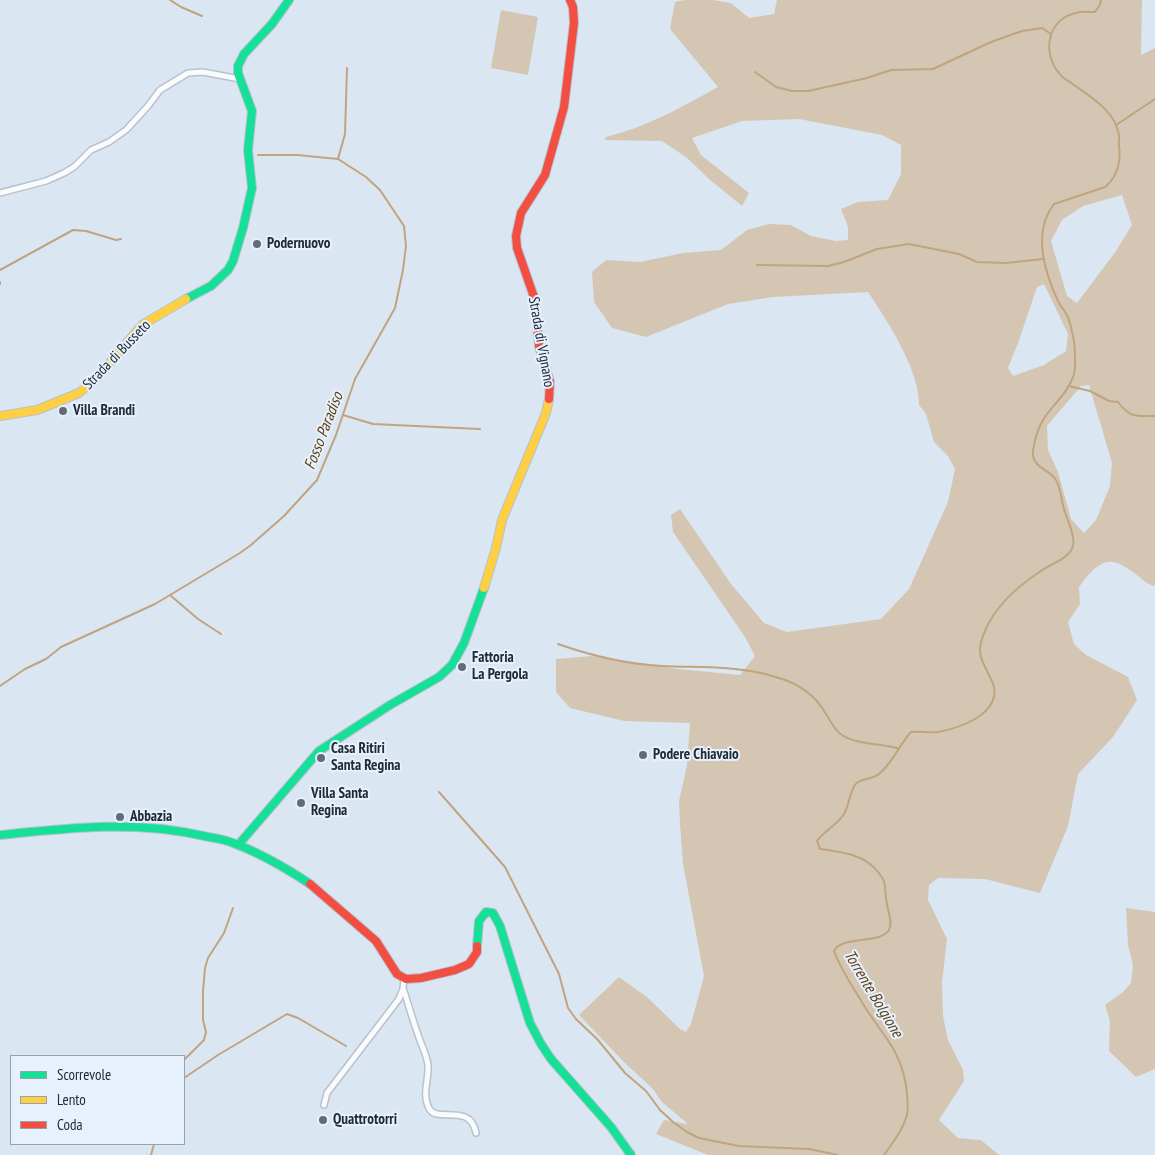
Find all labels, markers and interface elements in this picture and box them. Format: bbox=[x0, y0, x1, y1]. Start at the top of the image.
place label: Podernuovo bbox=[267, 235, 330, 253]
marker: Podernuovo bbox=[251, 238, 263, 250]
street label: Strada di Vignano bbox=[524, 295, 558, 389]
street label: Strada di Busseto bbox=[79, 317, 155, 393]
water label: Fosso Paradiso bbox=[300, 390, 348, 472]
place label: Villa Brandi bbox=[73, 402, 135, 420]
marker: Villa Brandi bbox=[57, 405, 69, 417]
place label: Fattoria La Pergola bbox=[472, 649, 528, 684]
marker: Fattoria La Pergola bbox=[456, 661, 468, 673]
place label: Casa Ritiri Santa Regina bbox=[331, 740, 400, 775]
place label: Podere Chiavaio bbox=[653, 746, 739, 764]
marker: Podere Chiavaio bbox=[637, 749, 649, 761]
marker: Casa Ritiri Santa Regina bbox=[315, 752, 327, 764]
place label: Villa Santa Regina bbox=[311, 785, 369, 820]
marker: Villa Santa Regina bbox=[295, 797, 307, 809]
place label: Abbazia bbox=[130, 808, 172, 826]
marker: Abbazia bbox=[114, 811, 126, 823]
water label: Torrente Bolgione bbox=[839, 947, 907, 1041]
legend bbox=[10, 1055, 185, 1145]
text: Scorrevole bbox=[57, 1065, 111, 1084]
text: Lento bbox=[57, 1090, 86, 1109]
place label: Quattrotorri bbox=[333, 1111, 397, 1129]
marker: Quattrotorri bbox=[317, 1114, 329, 1126]
text: Coda bbox=[57, 1115, 82, 1134]

